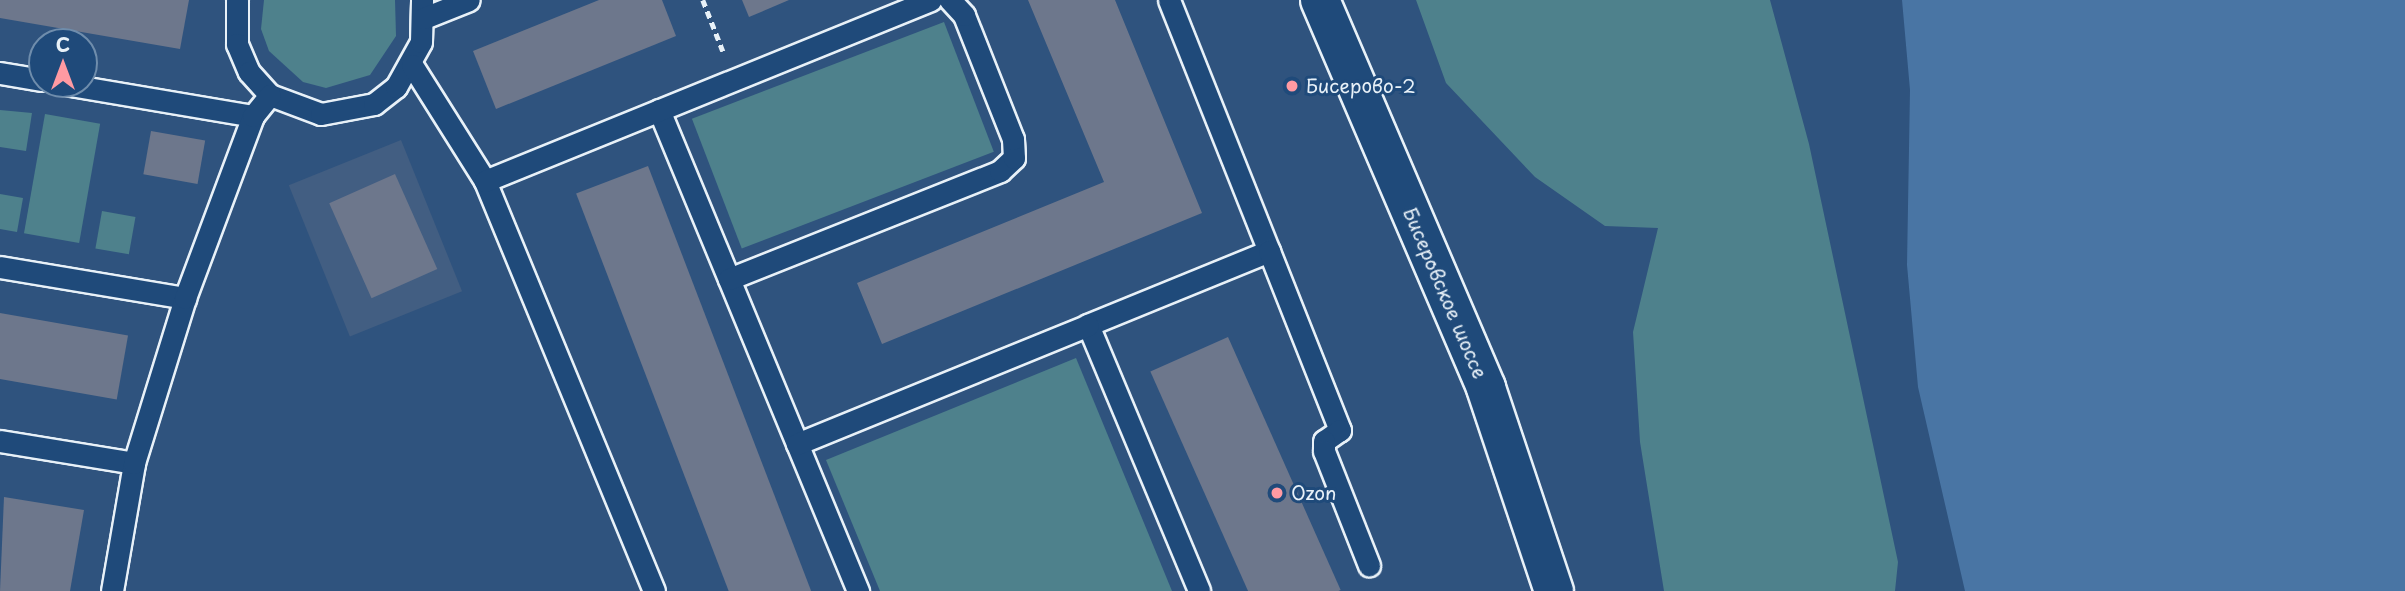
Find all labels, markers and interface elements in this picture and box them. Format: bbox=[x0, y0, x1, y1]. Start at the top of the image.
north arrow bbox=[28, 28, 98, 98]
text: С bbox=[56, 30, 70, 58]
place label: Бисерово-2 bbox=[1306, 75, 1416, 97]
marker: Бисерово-2 bbox=[1284, 78, 1300, 94]
street label: Бисеровское шоссе bbox=[1399, 204, 1491, 382]
place label: Ozon bbox=[1291, 482, 1336, 504]
marker: Ozon bbox=[1269, 485, 1285, 501]

